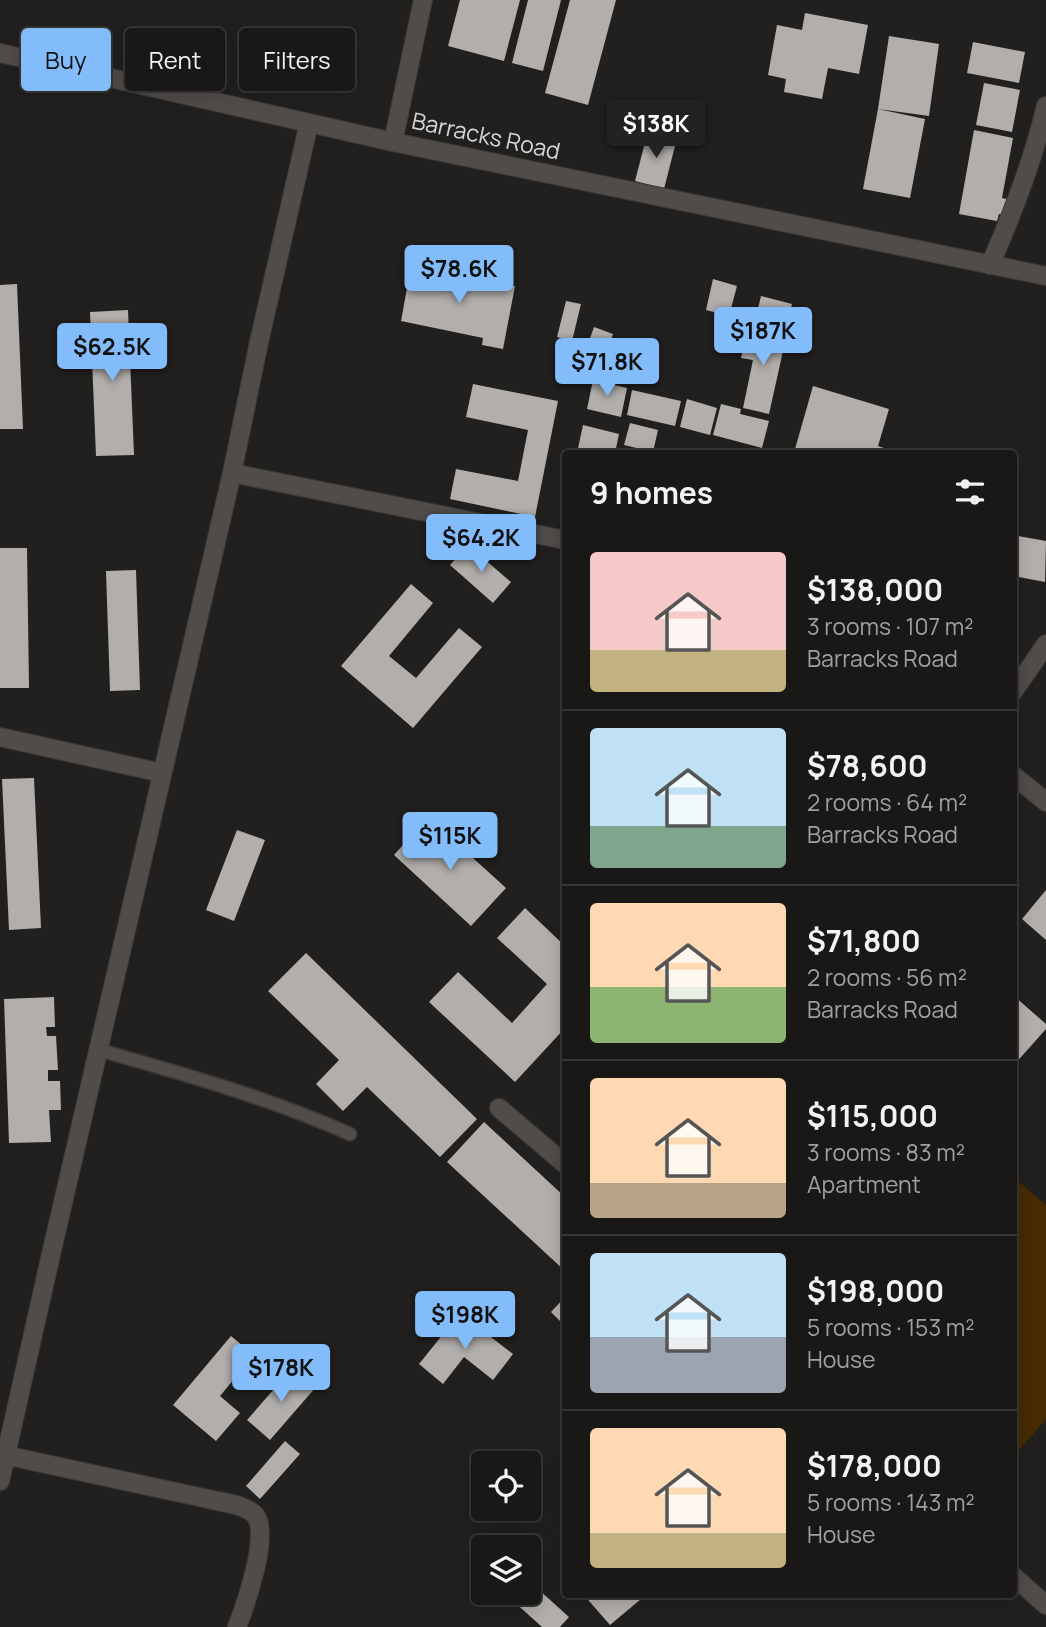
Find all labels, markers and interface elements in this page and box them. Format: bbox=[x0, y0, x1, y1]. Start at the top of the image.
chip: Buy bbox=[21, 28, 111, 91]
chip: Rent bbox=[125, 28, 225, 91]
chip: Filters bbox=[239, 28, 355, 91]
pin: $138K bbox=[607, 100, 705, 160]
street label: Barracks Road bbox=[409, 104, 563, 166]
text: $138K bbox=[623, 107, 689, 139]
pin: $78.6K bbox=[402, 246, 516, 305]
text: $78.6K bbox=[421, 252, 497, 284]
pin: $187K bbox=[714, 308, 812, 367]
text: $187K bbox=[730, 314, 796, 346]
pin: $62.5K bbox=[55, 324, 169, 383]
text: $62.5K bbox=[73, 330, 151, 362]
pin: $71.8K bbox=[550, 338, 664, 398]
text: $71.8K bbox=[571, 345, 643, 377]
text: 9 homes bbox=[590, 472, 713, 513]
icon: filters bbox=[951, 473, 989, 511]
pin: $64.2K bbox=[424, 514, 538, 574]
text: $64.2K bbox=[442, 521, 520, 553]
text: $138,000 bbox=[807, 569, 943, 610]
icon: home bbox=[646, 580, 730, 664]
text: 3 rooms · 107 m² bbox=[807, 610, 973, 642]
text: Barracks Road bbox=[807, 642, 958, 674]
text: $78,600 bbox=[807, 745, 927, 786]
icon: home bbox=[646, 756, 730, 840]
text: 2 rooms · 64 m² bbox=[807, 786, 967, 818]
pin: $115K bbox=[401, 812, 499, 872]
text: Barracks Road bbox=[807, 818, 958, 850]
text: $115K bbox=[419, 819, 481, 851]
text: $71,800 bbox=[807, 920, 921, 961]
icon: home bbox=[646, 931, 730, 1015]
text: 2 rooms · 56 m² bbox=[807, 961, 967, 993]
text: Barracks Road bbox=[807, 993, 958, 1025]
text: $115,000 bbox=[807, 1095, 938, 1136]
icon: home bbox=[646, 1106, 730, 1190]
text: 3 rooms · 83 m² bbox=[807, 1136, 965, 1168]
text: Apartment bbox=[807, 1168, 921, 1200]
text: $198,000 bbox=[807, 1270, 944, 1311]
icon: home bbox=[646, 1281, 730, 1365]
pin: $198K bbox=[416, 1292, 514, 1351]
text: $198K bbox=[431, 1298, 499, 1330]
text: 5 rooms · 153 m² bbox=[807, 1311, 974, 1343]
text: House bbox=[807, 1343, 876, 1375]
pin: $178K bbox=[232, 1344, 330, 1404]
text: $178K bbox=[248, 1351, 314, 1383]
text: $178,000 bbox=[807, 1445, 942, 1486]
map controls bbox=[471, 1451, 541, 1605]
button: locate bbox=[471, 1451, 541, 1521]
icon: home bbox=[646, 1456, 730, 1540]
text: 5 rooms · 143 m² bbox=[807, 1486, 975, 1518]
text: House bbox=[807, 1518, 876, 1550]
button: layers bbox=[471, 1535, 541, 1605]

